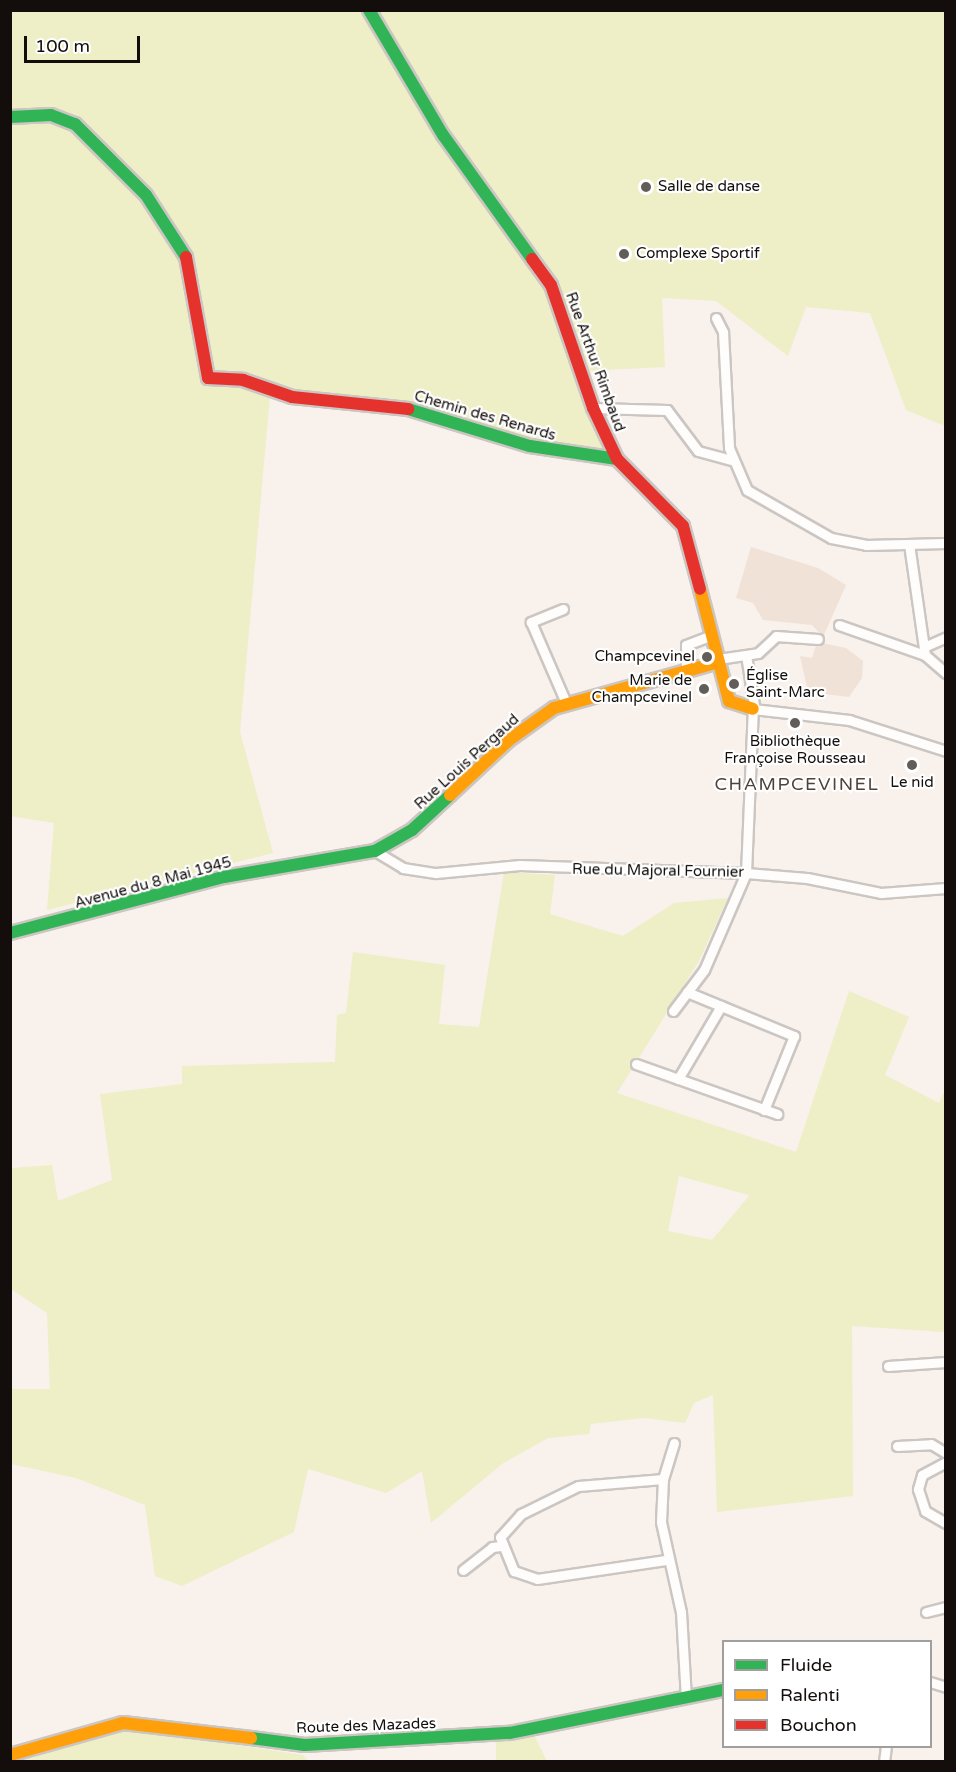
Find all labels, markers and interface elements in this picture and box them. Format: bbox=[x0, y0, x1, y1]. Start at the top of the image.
scale bar bbox=[27, 24, 142, 62]
text: 100 m bbox=[35, 35, 90, 57]
place label: Salle de danse bbox=[658, 178, 760, 196]
marker: Salle de danse bbox=[639, 180, 653, 194]
place label: Complexe Sportif bbox=[636, 245, 760, 263]
marker: Complexe Sportif bbox=[617, 247, 631, 261]
street label: Rue Arthur Rimbaud bbox=[561, 290, 629, 434]
street label: Chemin des Renards bbox=[412, 387, 558, 445]
place label: Champcevinel bbox=[594, 648, 695, 666]
marker: Champcevinel bbox=[700, 650, 714, 664]
place label: Église Saint-Marc bbox=[746, 666, 825, 701]
place label: Marie de Champcevinel bbox=[591, 671, 692, 706]
marker: Église Saint-Marc bbox=[727, 677, 741, 691]
marker: Marie de Champcevinel bbox=[697, 682, 711, 696]
street label: Rue Louis Pergaud bbox=[411, 710, 523, 814]
marker: Bibliothèque Françoise Rousseau bbox=[788, 716, 802, 730]
place label: Bibliothèque Françoise Rousseau bbox=[724, 732, 866, 767]
marker: Le nid bbox=[905, 758, 919, 772]
district label: CHAMPCEVINEL bbox=[715, 773, 879, 795]
place label: Le nid bbox=[890, 774, 934, 792]
street label: Avenue du 8 Mai 1945 bbox=[73, 853, 233, 913]
street label: Rue du Majoral Fournier bbox=[572, 861, 744, 881]
legend bbox=[722, 1640, 932, 1748]
text: Fluide bbox=[780, 1654, 832, 1676]
text: Ralenti bbox=[780, 1684, 840, 1706]
text: Bouchon bbox=[780, 1714, 857, 1736]
street label: Route des Mazades bbox=[296, 1715, 436, 1737]

